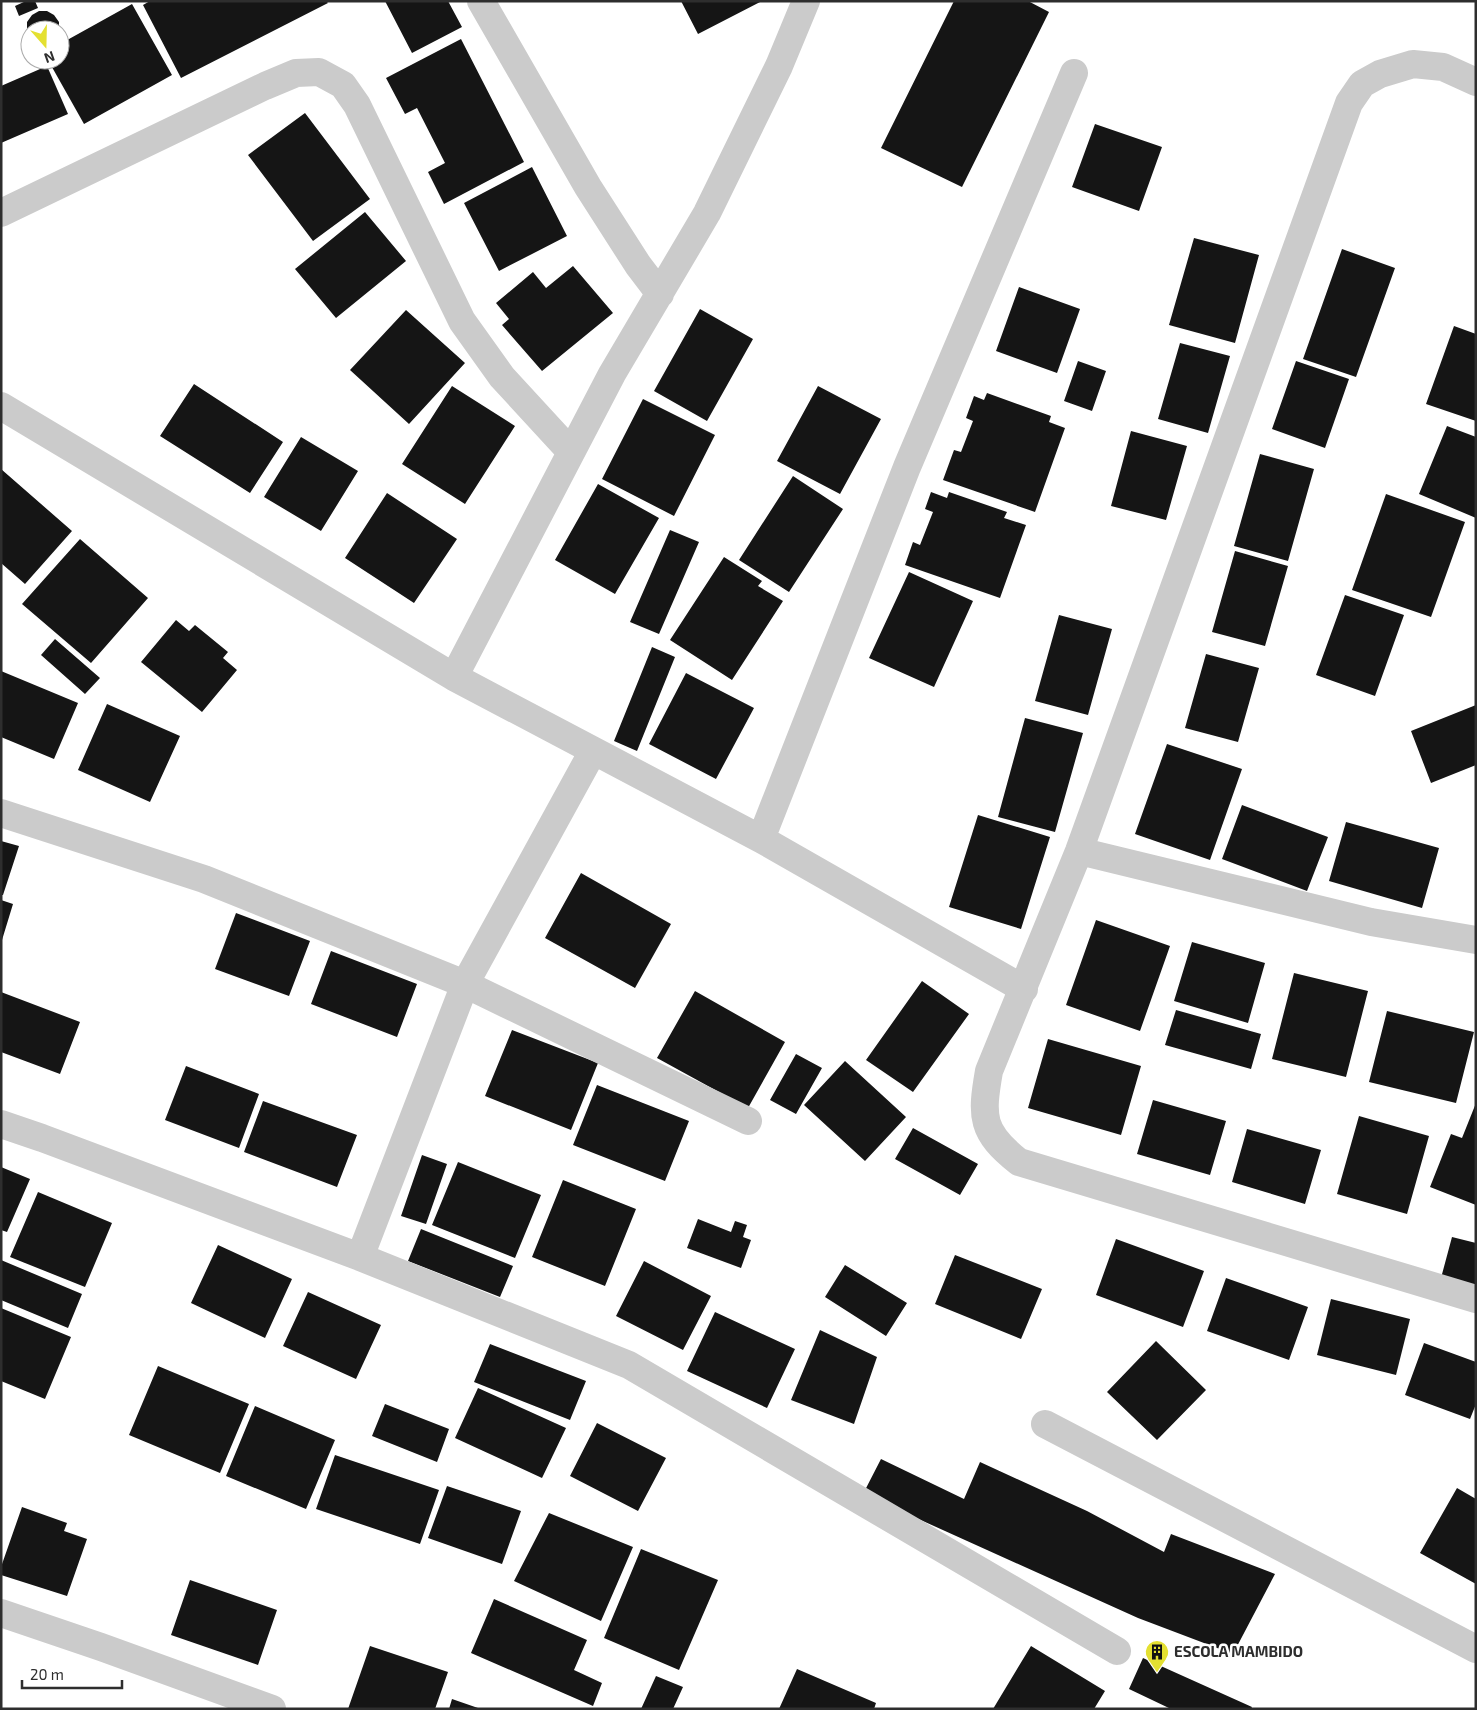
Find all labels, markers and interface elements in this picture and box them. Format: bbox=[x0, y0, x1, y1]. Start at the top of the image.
north arrow bbox=[20, 20, 70, 70]
text: N bbox=[42, 48, 57, 67]
building icon: ESCOLA MAMBIDO bbox=[1144, 1639, 1170, 1673]
place label: ESCOLA MAMBIDO bbox=[1174, 1642, 1303, 1660]
scale bar bbox=[22, 1658, 122, 1690]
text: 20 m bbox=[30, 1665, 64, 1683]

